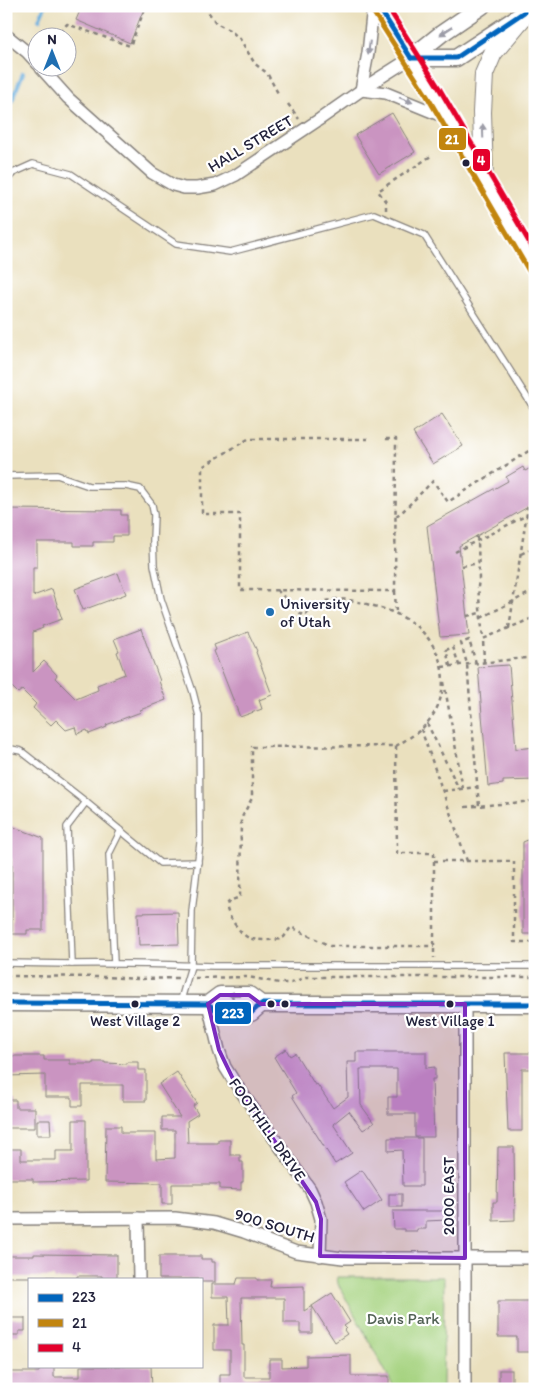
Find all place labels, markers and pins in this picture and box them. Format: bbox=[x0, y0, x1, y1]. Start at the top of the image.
unlabelled marker bbox=[461, 158, 471, 168]
place label: University of Utah bbox=[280, 594, 350, 631]
marker: University of Utah bbox=[264, 606, 276, 618]
marker: West Village 2 bbox=[130, 999, 140, 1009]
unlabelled marker bbox=[266, 999, 276, 1009]
unlabelled marker bbox=[280, 999, 290, 1009]
marker: West Village 1 bbox=[445, 999, 455, 1009]
place label: West Village 2 bbox=[90, 1012, 180, 1030]
place label: West Village 1 bbox=[405, 1012, 495, 1030]

